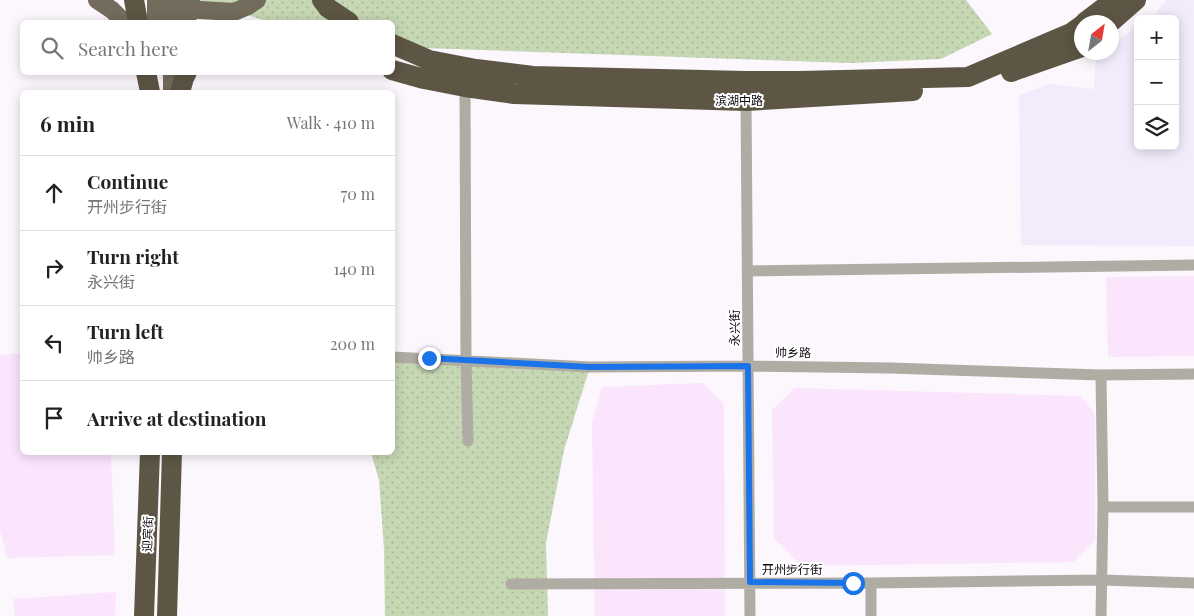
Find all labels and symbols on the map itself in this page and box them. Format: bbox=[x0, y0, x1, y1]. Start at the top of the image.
north arrow bbox=[1074, 15, 1119, 60]
street label: 滨湖中路 bbox=[715, 92, 763, 108]
street label: 永兴街 bbox=[726, 310, 742, 346]
street label: 帅乡路 bbox=[775, 344, 811, 360]
route end bbox=[418, 347, 441, 370]
street label: 迎宾街 bbox=[138, 516, 156, 552]
street label: 开州步行街 bbox=[762, 561, 822, 577]
route start bbox=[842, 572, 865, 595]

